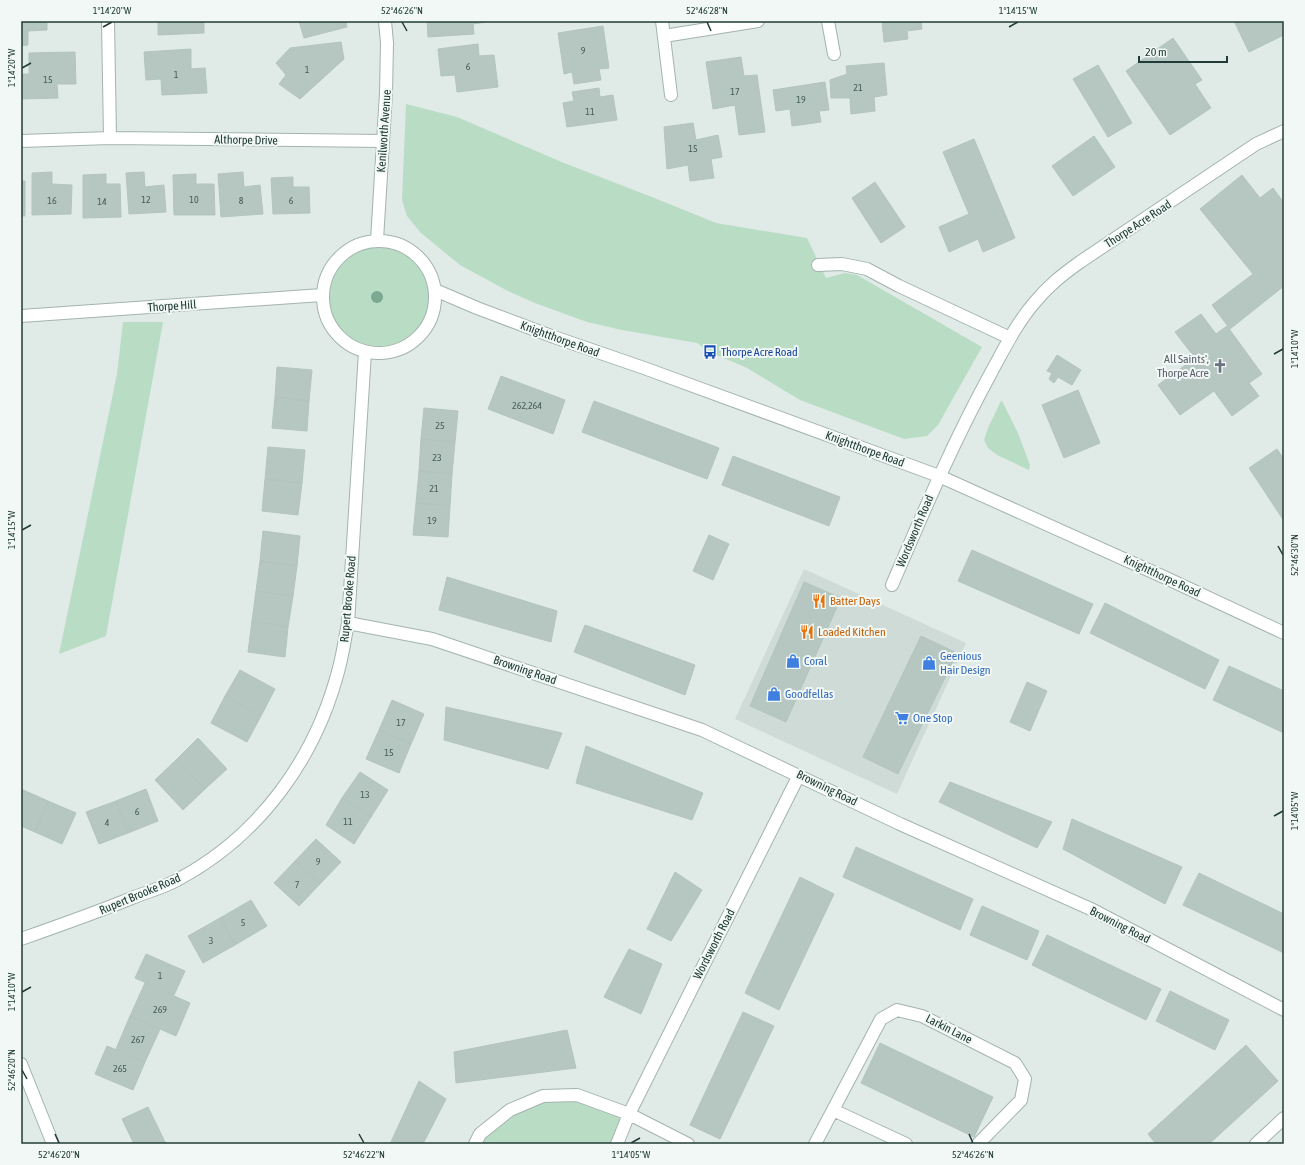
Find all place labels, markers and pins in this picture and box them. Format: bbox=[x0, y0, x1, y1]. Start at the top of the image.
bus stop icon: Thorpe Acre Road bbox=[702, 344, 718, 360]
place label: Thorpe Acre Road bbox=[721, 345, 798, 359]
place label: All Saints', Thorpe Acre bbox=[1157, 352, 1209, 380]
church icon: All Saints', Thorpe Acre bbox=[1212, 358, 1228, 374]
restaurant icon: Batter Days bbox=[811, 593, 827, 609]
place label: Batter Days bbox=[830, 594, 880, 608]
restaurant icon: Loaded Kitchen bbox=[799, 624, 815, 640]
place label: Loaded Kitchen bbox=[818, 625, 886, 639]
place label: Geenious Hair Design bbox=[940, 649, 991, 677]
shop icon: Coral bbox=[785, 653, 801, 669]
place label: Coral bbox=[804, 654, 828, 668]
shop icon: Geenious Hair Design bbox=[921, 655, 937, 671]
shop icon: Goodfellas bbox=[766, 686, 782, 702]
place label: Goodfellas bbox=[785, 687, 833, 701]
supermarket icon: One Stop bbox=[894, 710, 910, 726]
place label: One Stop bbox=[913, 711, 953, 725]

